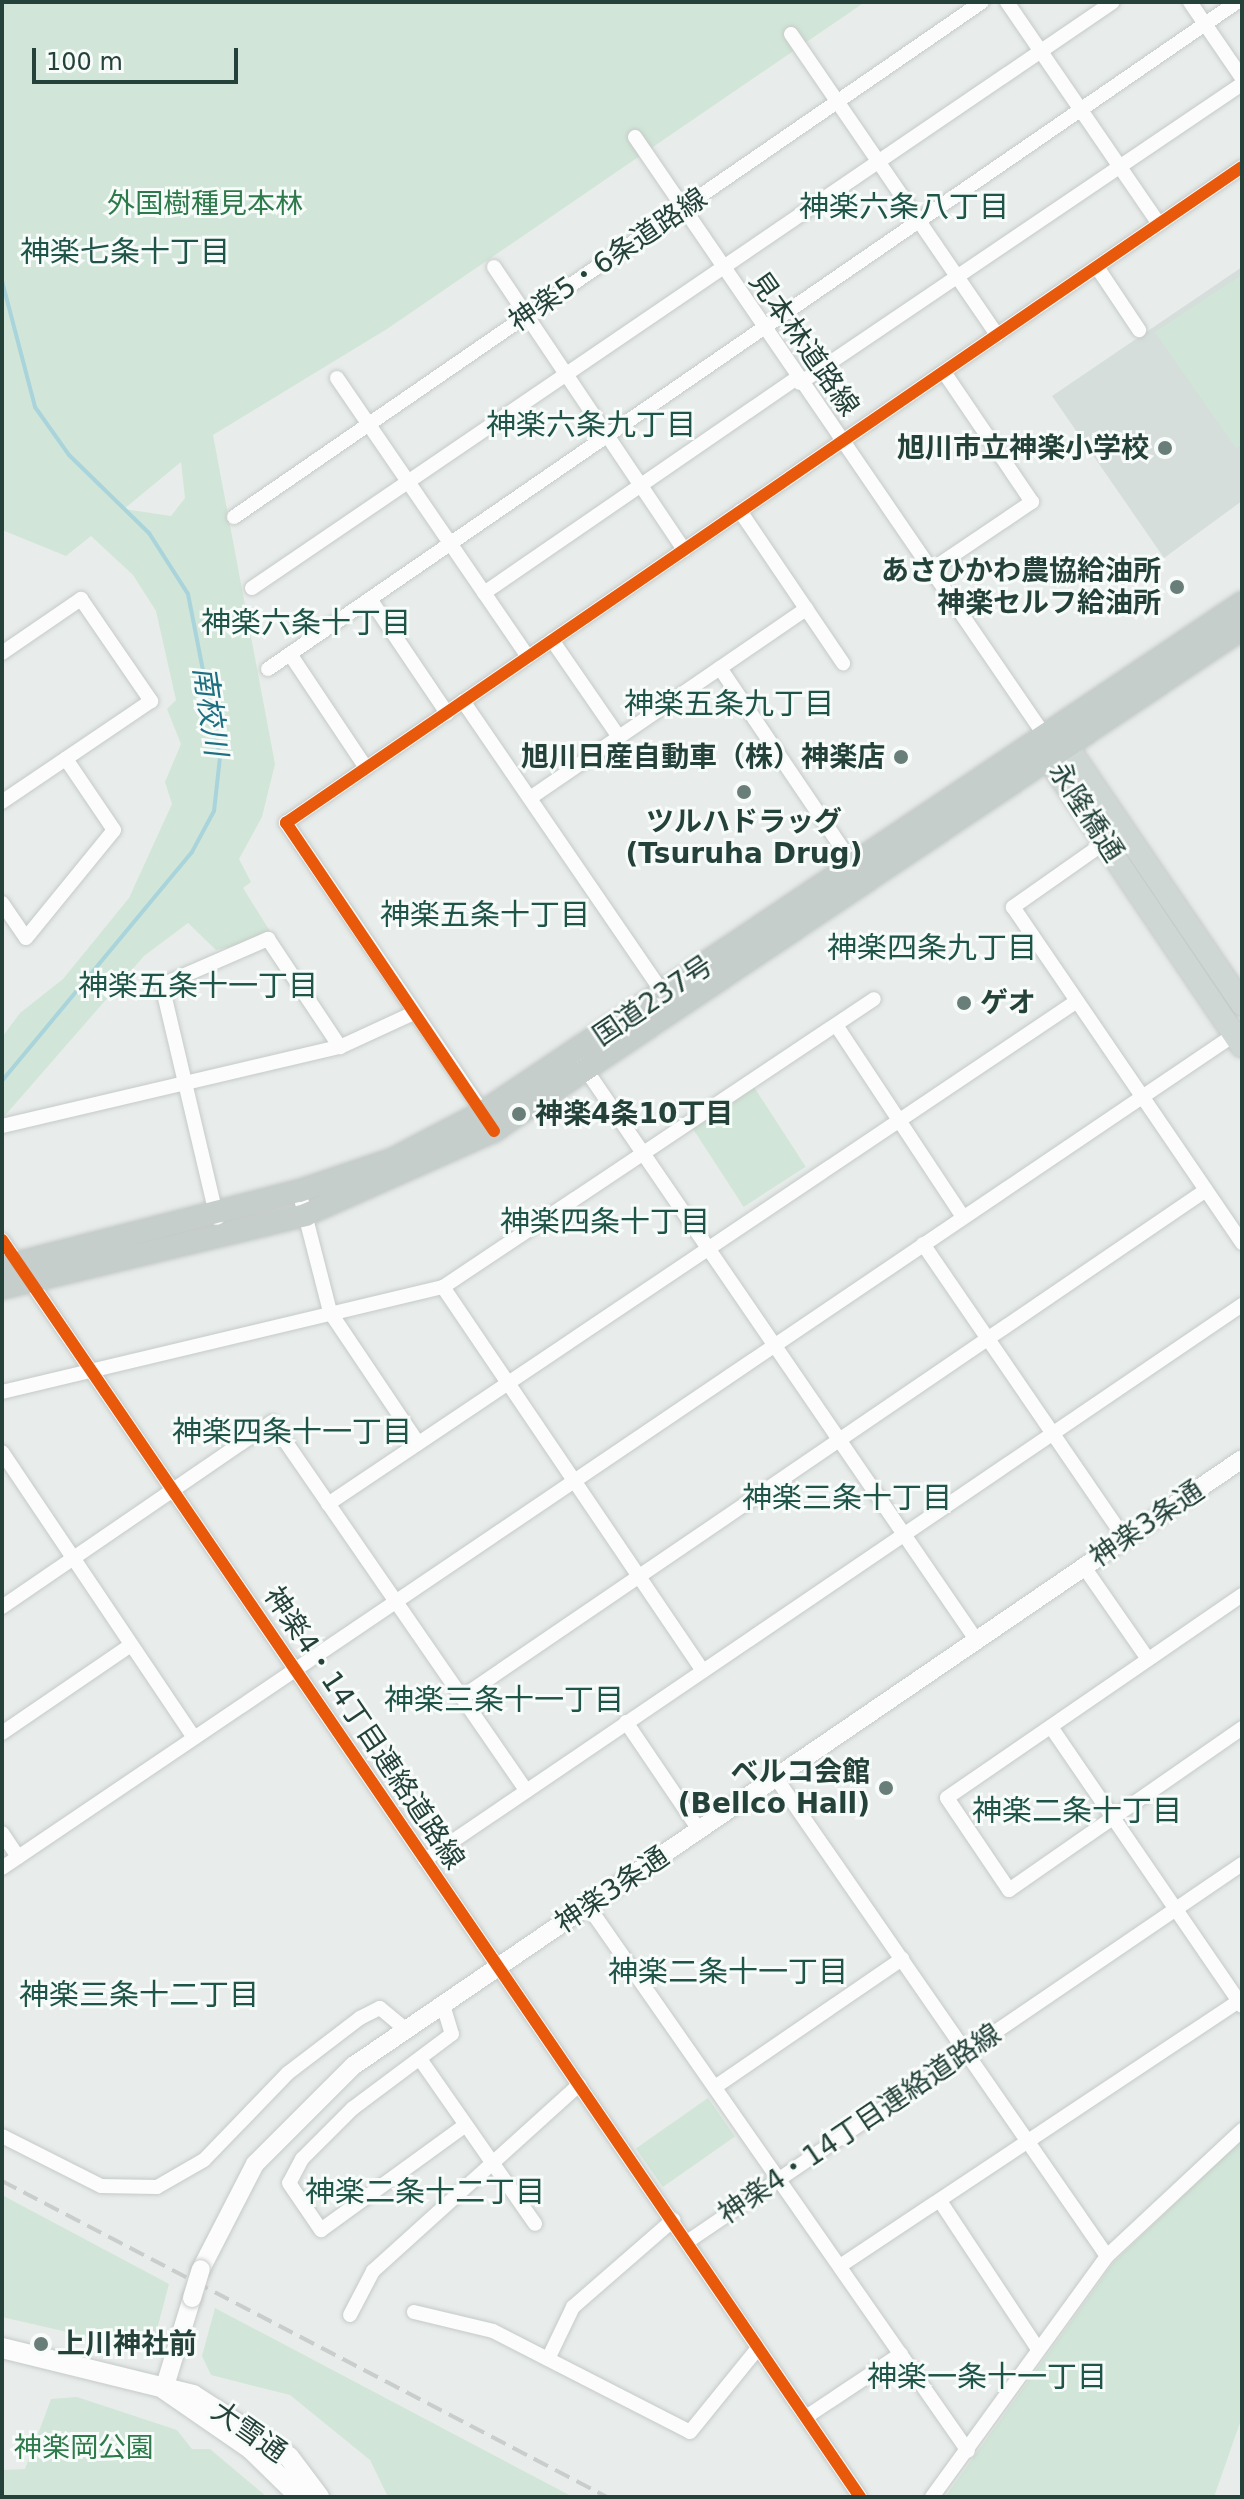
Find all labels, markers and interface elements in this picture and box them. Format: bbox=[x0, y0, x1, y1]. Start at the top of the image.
scale bar bbox=[36, 32, 242, 82]
text: 100 m bbox=[46, 48, 123, 76]
street label: 神楽5・6条道路線 bbox=[503, 181, 713, 339]
park label: 外国樹種見本林 bbox=[107, 187, 303, 221]
district label: 神楽六条八丁目 bbox=[799, 189, 1009, 225]
district label: 神楽七条十丁目 bbox=[20, 234, 230, 270]
street label: 見本林道路線 bbox=[742, 266, 866, 422]
district label: 神楽六条九丁目 bbox=[486, 407, 696, 443]
place label: 旭川市立神楽小学校 bbox=[897, 431, 1149, 465]
marker: 旭川市立神楽小学校 bbox=[1156, 439, 1174, 457]
place label: あさひかわ農協給油所 神楽セルフ給油所 bbox=[881, 554, 1161, 620]
marker: あさひかわ農協給油所 神楽セルフ給油所 bbox=[1168, 578, 1186, 596]
district label: 神楽六条十丁目 bbox=[201, 605, 411, 641]
water label: 南校川 bbox=[186, 664, 234, 758]
district label: 神楽五条九丁目 bbox=[624, 686, 834, 722]
place label: 旭川日産自動車（株）神楽店 bbox=[521, 740, 885, 774]
marker: 旭川日産自動車（株）神楽店 bbox=[892, 748, 910, 766]
street label: 永隆橋通 bbox=[1041, 756, 1131, 868]
marker: ツルハドラッグ (Tsuruha Drug) bbox=[735, 783, 753, 801]
place label: ツルハドラッグ (Tsuruha Drug) bbox=[626, 805, 862, 871]
district label: 神楽五条十丁目 bbox=[380, 897, 590, 933]
district label: 神楽四条九丁目 bbox=[827, 930, 1037, 966]
street label: 国道237号 bbox=[587, 949, 719, 1053]
district label: 神楽五条十一丁目 bbox=[78, 968, 318, 1004]
place label: ゲオ bbox=[980, 986, 1036, 1020]
marker: ゲオ bbox=[955, 994, 973, 1012]
place label: 神楽4条10丁目 bbox=[535, 1097, 733, 1131]
marker: 神楽4条10丁目 bbox=[510, 1105, 528, 1123]
district label: 神楽四条十丁目 bbox=[500, 1204, 710, 1240]
district label: 神楽四条十一丁目 bbox=[172, 1414, 412, 1450]
street label: 神楽3条通 bbox=[1084, 1474, 1210, 1574]
district label: 神楽三条十丁目 bbox=[742, 1480, 952, 1516]
street label: 神楽4・14丁目連絡道路線 bbox=[257, 1580, 471, 1876]
district label: 神楽三条十一丁目 bbox=[384, 1682, 624, 1718]
place label: ベルコ会館 (Bellco Hall) bbox=[678, 1755, 870, 1821]
marker: ベルコ会館 (Bellco Hall) bbox=[877, 1779, 895, 1797]
district label: 神楽二条十丁目 bbox=[972, 1793, 1182, 1829]
street label: 神楽3条通 bbox=[549, 1840, 675, 1940]
district label: 神楽二条十一丁目 bbox=[608, 1954, 848, 1990]
district label: 神楽三条十二丁目 bbox=[19, 1977, 259, 2013]
street label: 神楽4・14丁目連絡道路線 bbox=[712, 2017, 1008, 2231]
district label: 神楽二条十二丁目 bbox=[305, 2174, 545, 2210]
place label: 上川神社前 bbox=[57, 2327, 197, 2361]
marker: 上川神社前 bbox=[32, 2335, 50, 2353]
district label: 神楽一条十一丁目 bbox=[867, 2359, 1107, 2395]
street label: 大雪通 bbox=[205, 2394, 293, 2470]
park label: 神楽岡公園 bbox=[14, 2431, 154, 2465]

